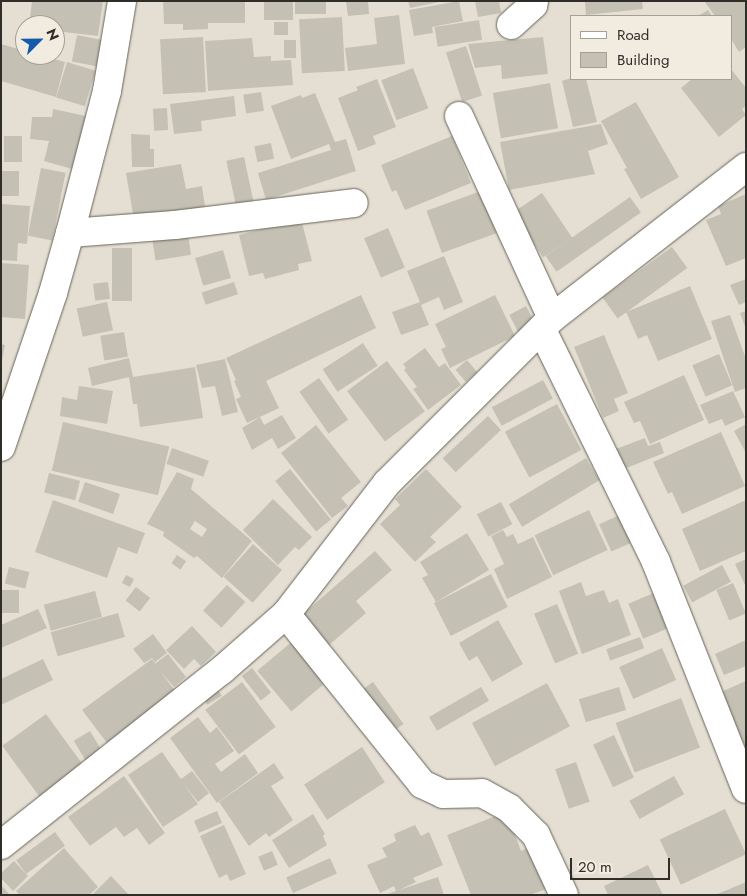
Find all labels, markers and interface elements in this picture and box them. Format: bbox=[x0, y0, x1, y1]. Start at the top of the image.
north arrow bbox=[15, 15, 65, 65]
legend bbox=[570, 15, 732, 80]
text: Road bbox=[617, 24, 649, 46]
text: N bbox=[42, 26, 64, 44]
text: Building bbox=[617, 49, 669, 71]
scale bar bbox=[572, 848, 672, 880]
text: 20 m bbox=[578, 856, 612, 878]

